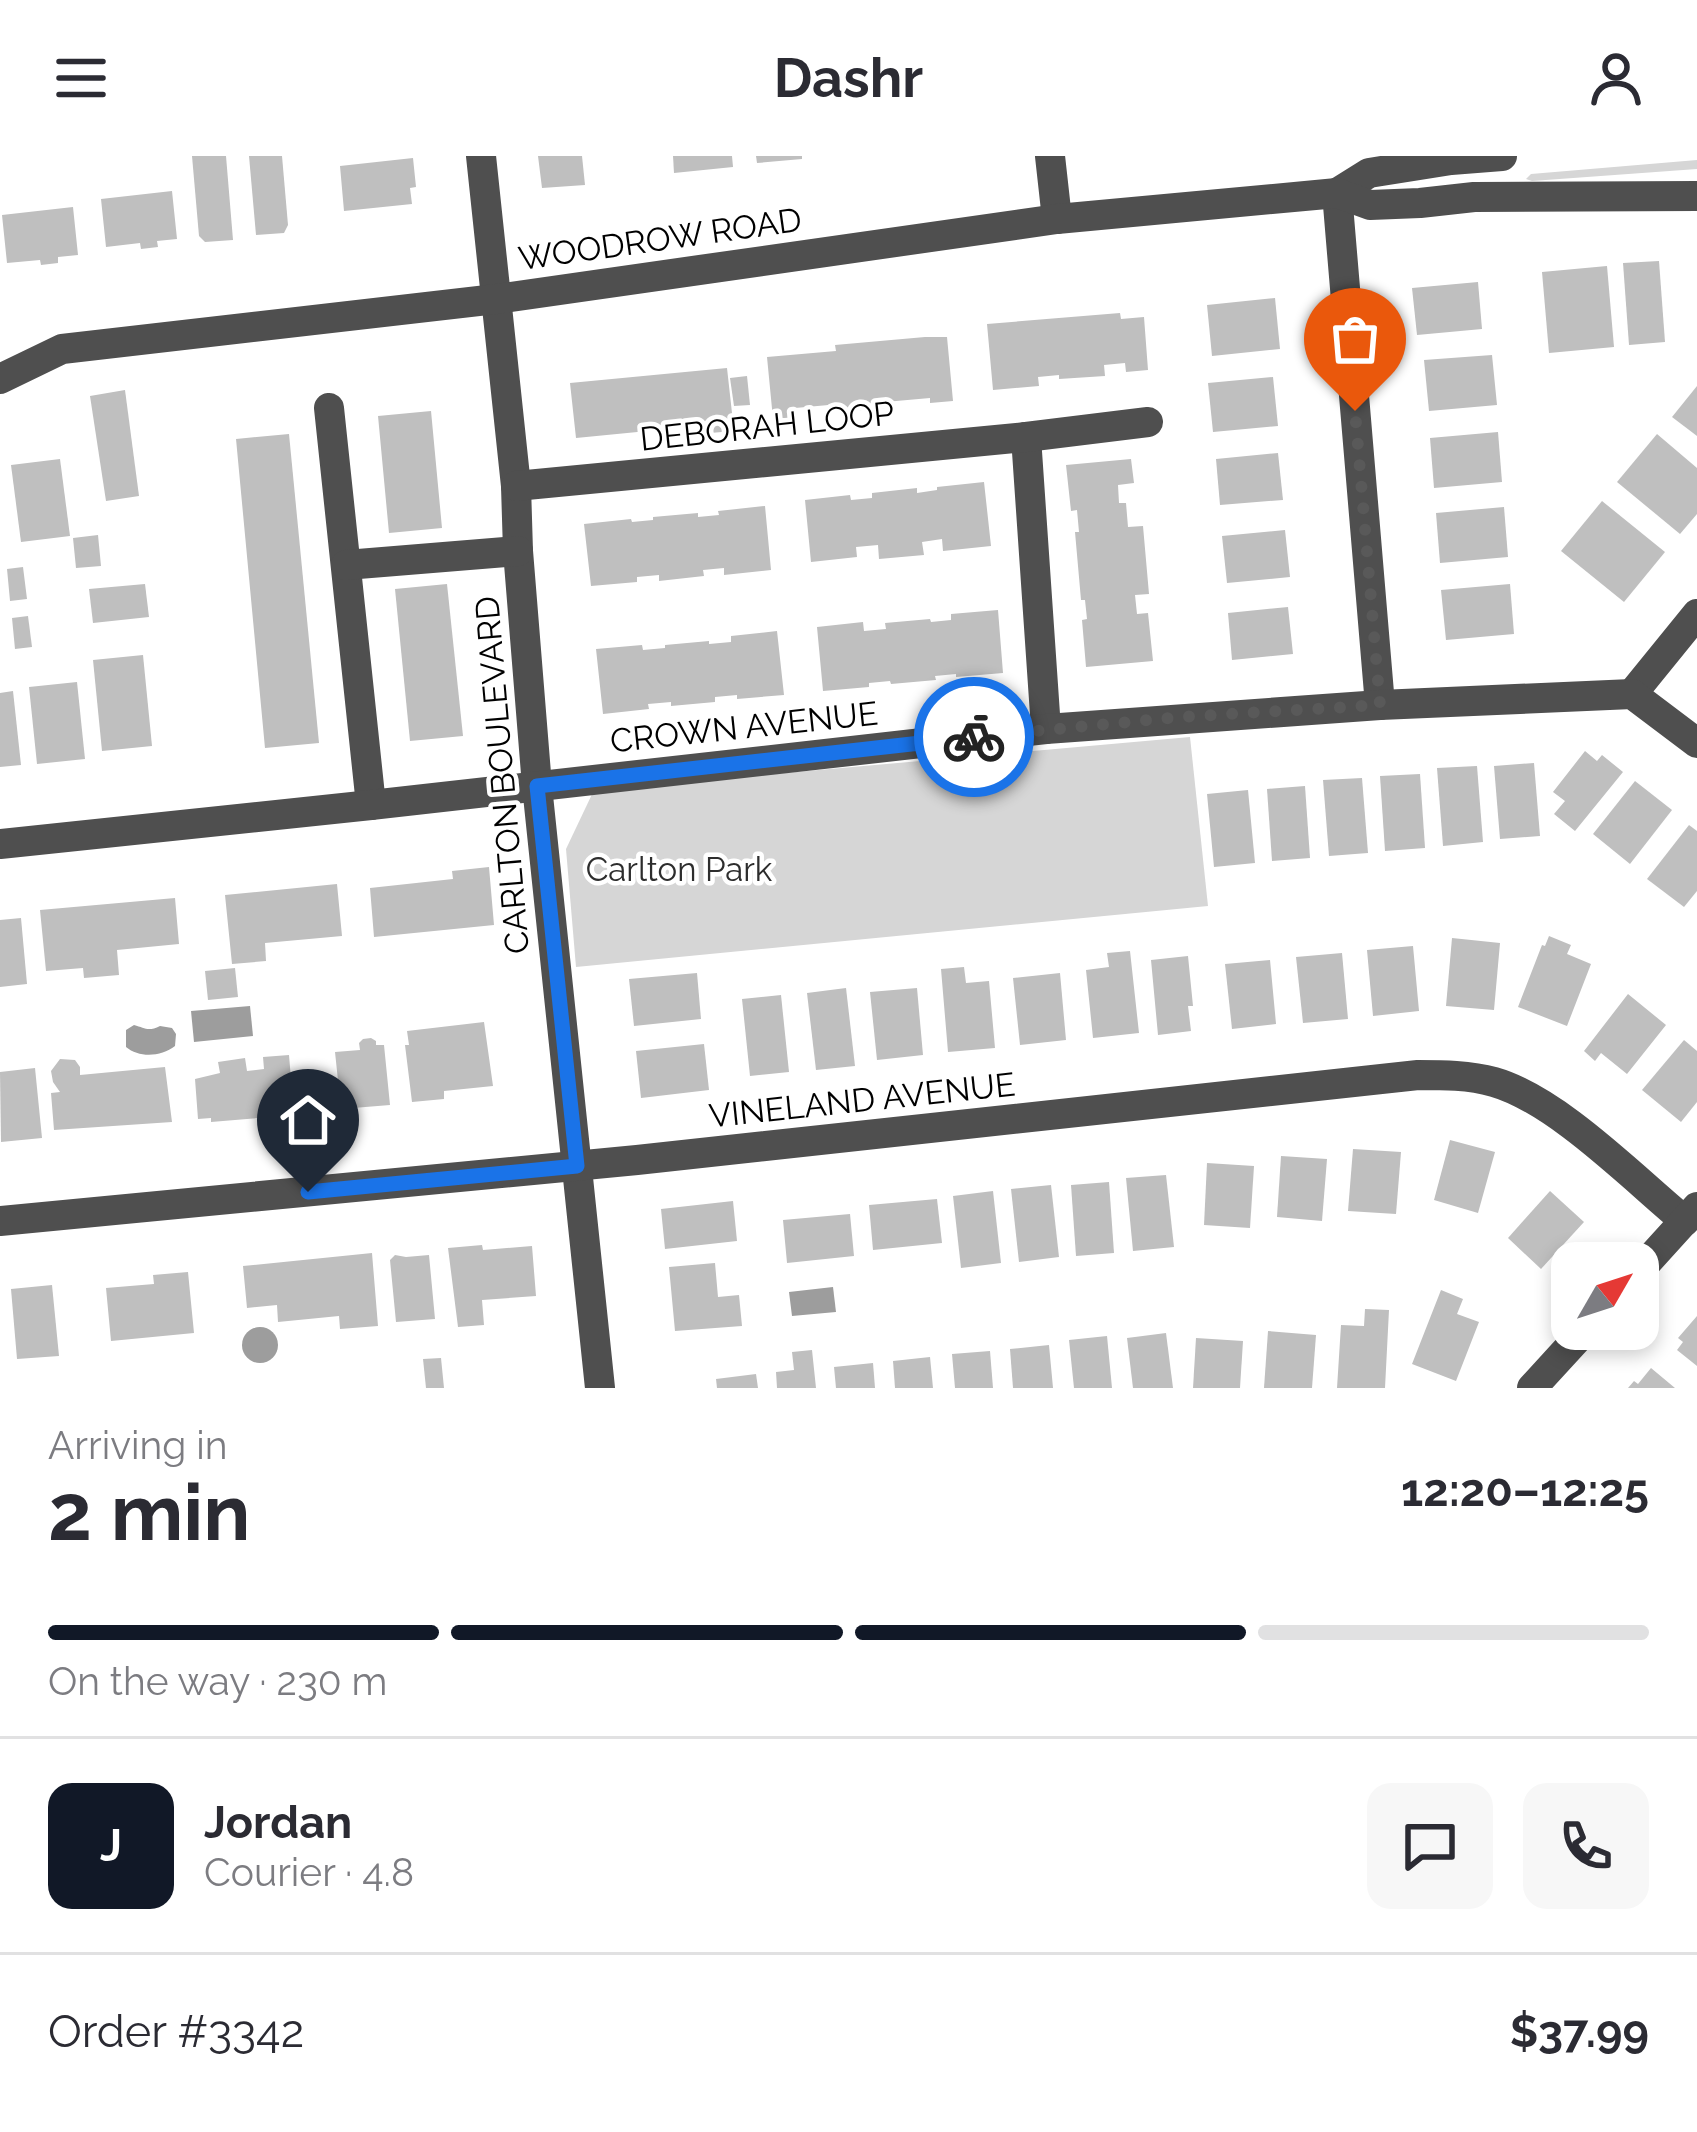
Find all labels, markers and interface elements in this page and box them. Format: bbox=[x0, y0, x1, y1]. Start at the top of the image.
icon: menu bbox=[48, 45, 114, 111]
icon: person bbox=[1583, 45, 1649, 111]
text: Dashr bbox=[774, 46, 923, 110]
street label: WOODROW ROAD bbox=[516, 200, 804, 278]
pin bbox=[1304, 288, 1406, 411]
icon: bag bbox=[1322, 306, 1388, 372]
street label: DEBORAH LOOP bbox=[638, 393, 896, 459]
street label: CARLTON BOULEVARD bbox=[467, 595, 537, 955]
courier bbox=[914, 677, 1034, 797]
street label: CROWN AVENUE bbox=[608, 694, 880, 760]
icon: bike bbox=[941, 704, 1007, 770]
park label: Carlton Park bbox=[586, 850, 773, 889]
street label: VINELAND AVENUE bbox=[707, 1065, 1017, 1135]
pin bbox=[257, 1069, 359, 1192]
icon: home bbox=[275, 1087, 341, 1153]
north arrow bbox=[1551, 1242, 1659, 1350]
map controls bbox=[1551, 1242, 1659, 1350]
text: Arriving in bbox=[48, 1422, 228, 1468]
text: 12:20–12:25 bbox=[1401, 1464, 1649, 1517]
text: 2 min bbox=[48, 1467, 250, 1558]
text: On the way · 230 m bbox=[48, 1658, 387, 1704]
button: chat bbox=[1367, 1783, 1493, 1909]
button: phone bbox=[1523, 1783, 1649, 1909]
text: Jordan bbox=[204, 1796, 352, 1849]
text: J bbox=[100, 1819, 122, 1872]
text: Courier · 4.8 bbox=[204, 1849, 414, 1895]
text: Order #3342 bbox=[48, 2005, 304, 2058]
text: $37.99 bbox=[1510, 2005, 1649, 2058]

